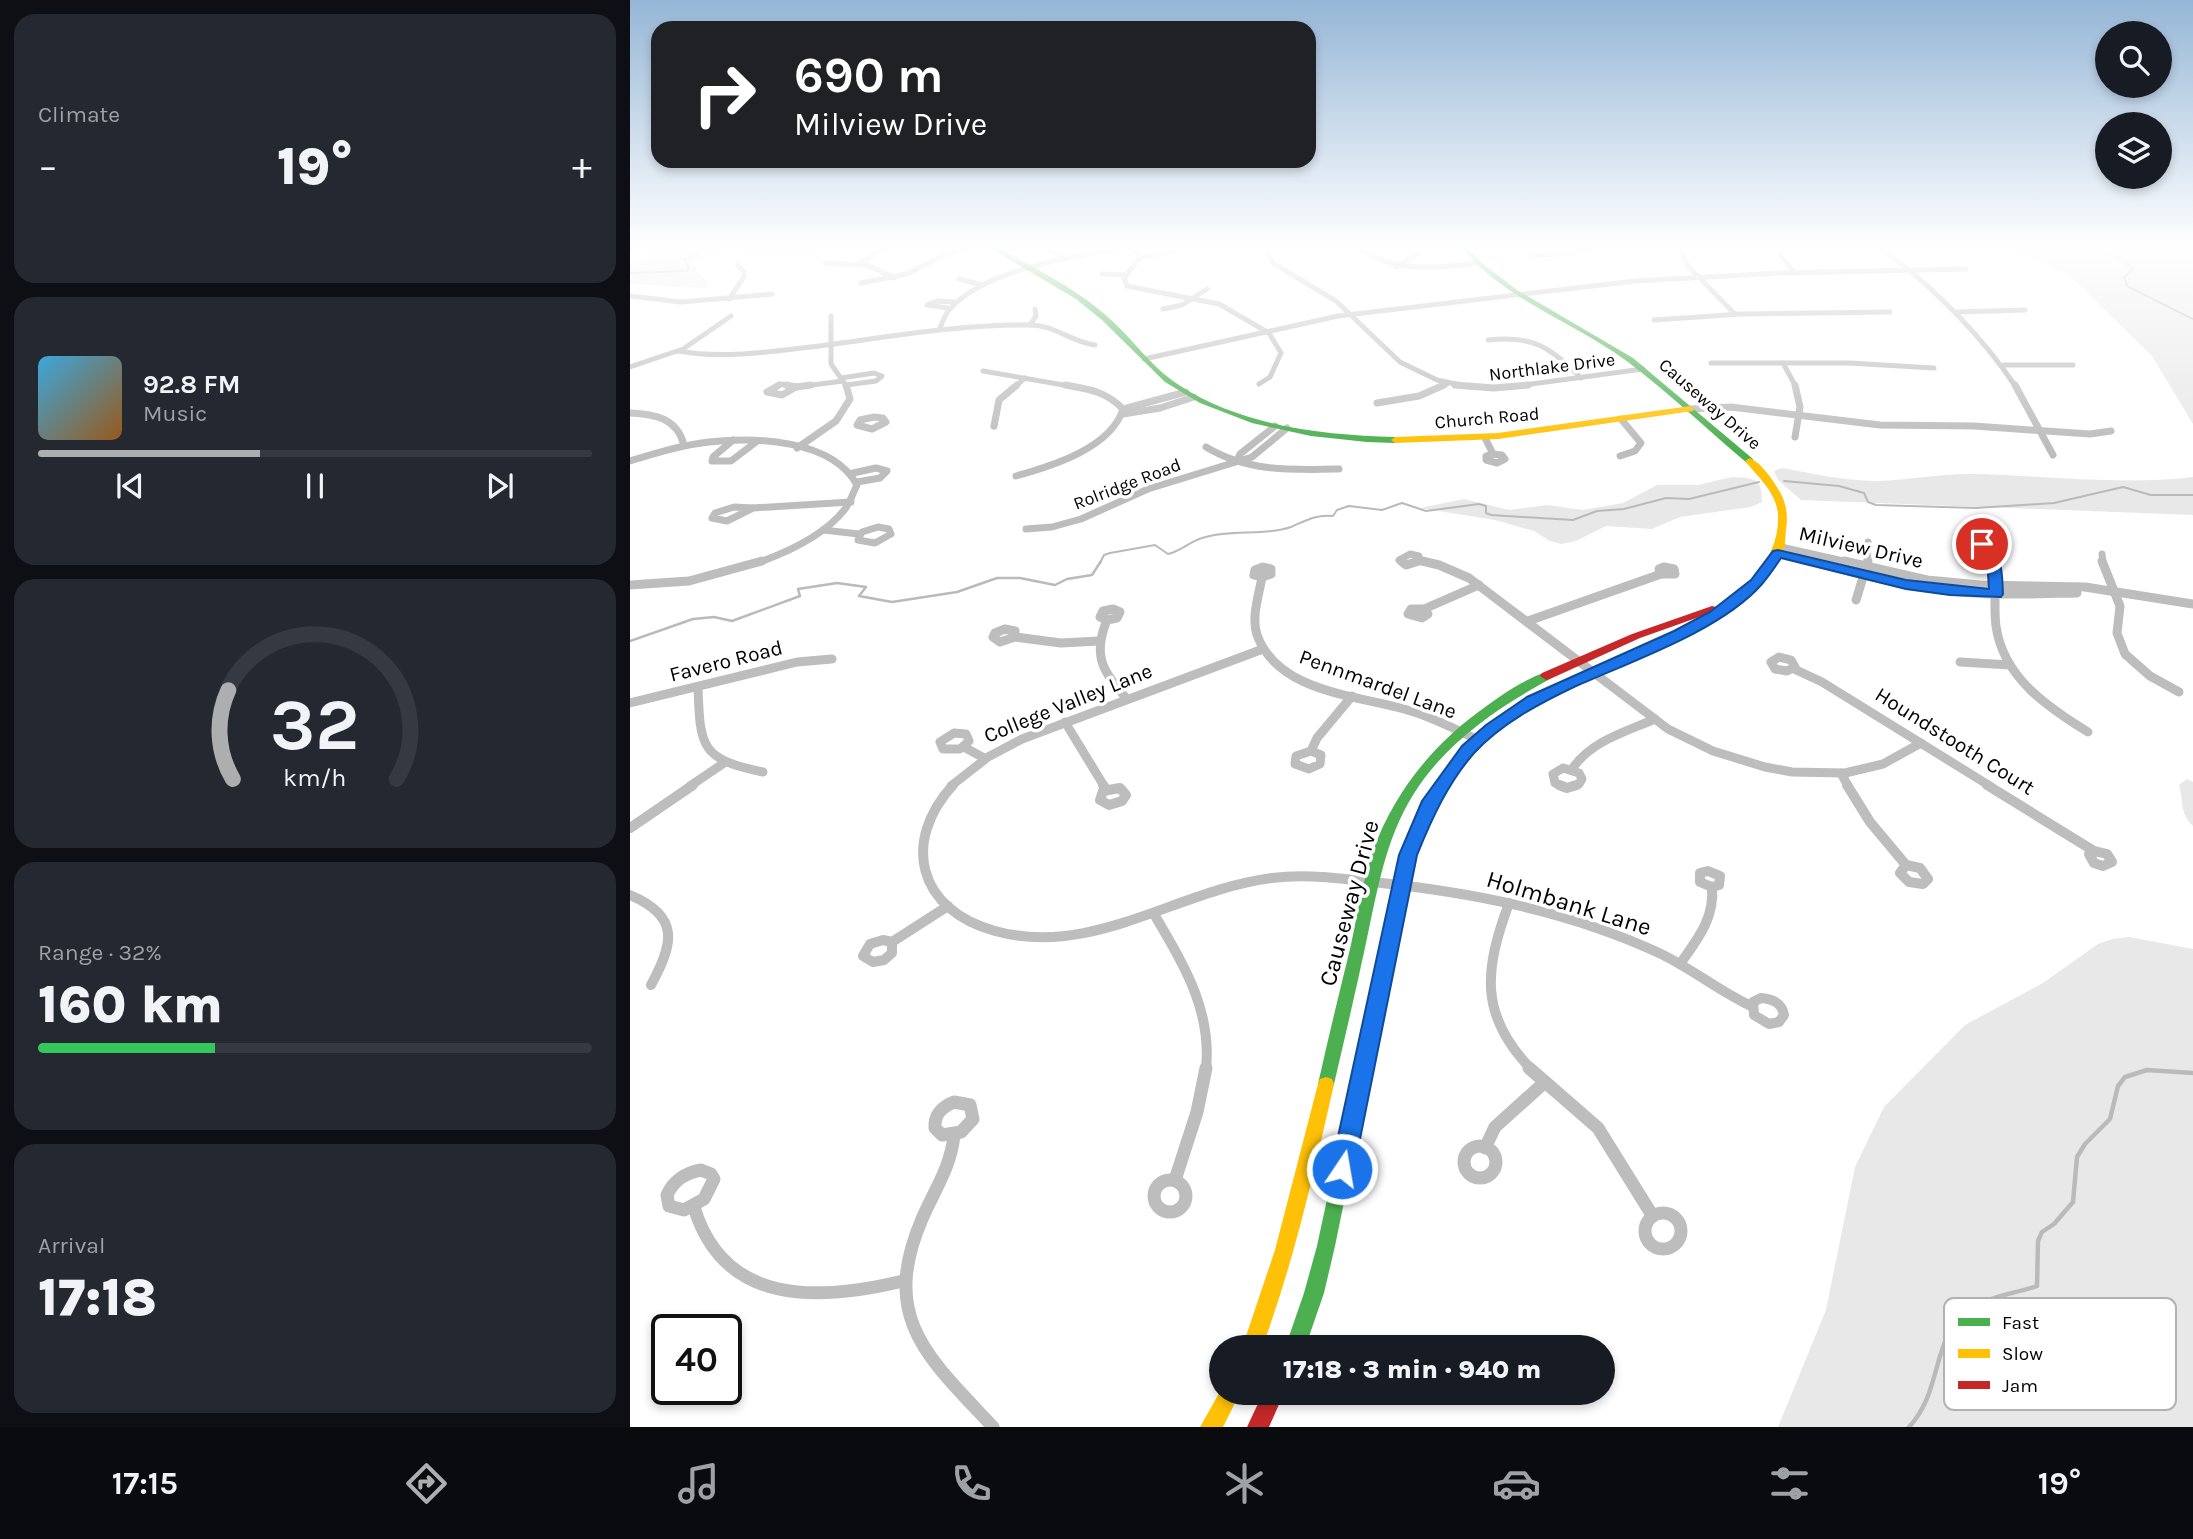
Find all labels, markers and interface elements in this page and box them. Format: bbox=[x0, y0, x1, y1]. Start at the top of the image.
map controls bbox=[2095, 21, 2172, 189]
button: search bbox=[2095, 21, 2172, 98]
text: 690 m bbox=[794, 47, 944, 104]
icon: right bbox=[679, 49, 770, 140]
text: Climate bbox=[38, 101, 120, 128]
text: Milview Drive bbox=[794, 106, 987, 143]
button: layers bbox=[2095, 112, 2172, 189]
text: 19° bbox=[277, 136, 353, 197]
text: − bbox=[38, 144, 58, 189]
text: + bbox=[572, 144, 592, 189]
street label: Northlake Drive bbox=[1488, 348, 1616, 386]
street label: Causeway Drive bbox=[1654, 354, 1766, 454]
text: 92.8 FM bbox=[143, 369, 241, 400]
text: Music bbox=[143, 400, 207, 427]
street label: Church Road bbox=[1434, 402, 1540, 434]
street label: Rolridge Road bbox=[1070, 453, 1184, 515]
icon: previous bbox=[111, 467, 149, 505]
icon: pause bbox=[296, 467, 334, 505]
icon: next bbox=[481, 467, 519, 505]
pin bbox=[1952, 514, 2012, 574]
street label: Milview Drive bbox=[1797, 521, 1925, 573]
icon: arrive bbox=[1963, 525, 2001, 563]
street label: Favero Road bbox=[667, 635, 785, 687]
street label: Pennmardel Lane bbox=[1296, 644, 1460, 724]
street label: College Valley Lane bbox=[980, 658, 1156, 748]
street label: Houndstooth Court bbox=[1871, 682, 2039, 800]
text: 32 bbox=[270, 683, 360, 768]
text: km/h bbox=[283, 763, 347, 792]
street label: Causeway Drive bbox=[1313, 817, 1385, 989]
street label: Holmbank Lane bbox=[1483, 865, 1655, 941]
text: Range · 32% bbox=[38, 939, 162, 966]
text: 160 km bbox=[38, 974, 223, 1035]
position arrow bbox=[1305, 1132, 1379, 1206]
text: Arrival bbox=[38, 1232, 105, 1259]
text: 17:18 bbox=[38, 1267, 157, 1328]
legend bbox=[1944, 1298, 2176, 1410]
text: Fast bbox=[2002, 1312, 2039, 1334]
speed limit sign: 40 bbox=[651, 1314, 742, 1405]
text: Slow bbox=[2002, 1343, 2043, 1365]
text: 17:18 · 3 min · 940 m bbox=[1283, 1354, 1541, 1385]
text: Jam bbox=[2002, 1375, 2038, 1397]
icon: directions bbox=[402, 1459, 451, 1508]
icon: music bbox=[674, 1459, 723, 1508]
icon: phone bbox=[947, 1459, 996, 1508]
icon: climate bbox=[1220, 1459, 1269, 1508]
icon: car bbox=[1492, 1459, 1541, 1508]
icon: filters bbox=[1765, 1459, 1814, 1508]
text: 17:15 bbox=[112, 1465, 178, 1502]
text: 19° bbox=[2038, 1465, 2081, 1502]

